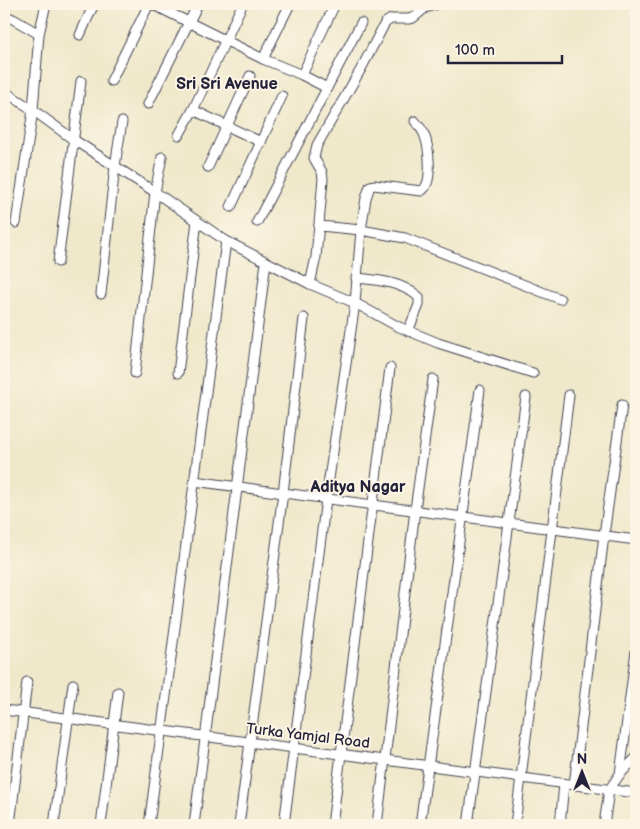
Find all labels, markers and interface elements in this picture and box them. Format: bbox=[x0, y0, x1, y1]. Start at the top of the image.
scale bar bbox=[448, 32, 561, 64]
text: 100 m bbox=[455, 41, 495, 60]
district label: Sri Sri Avenue bbox=[176, 75, 278, 94]
district label: Aditya Nagar bbox=[310, 478, 406, 497]
street label: Turka Yamjal Road bbox=[245, 719, 371, 753]
north arrow bbox=[558, 746, 608, 796]
text: N bbox=[577, 751, 587, 768]

